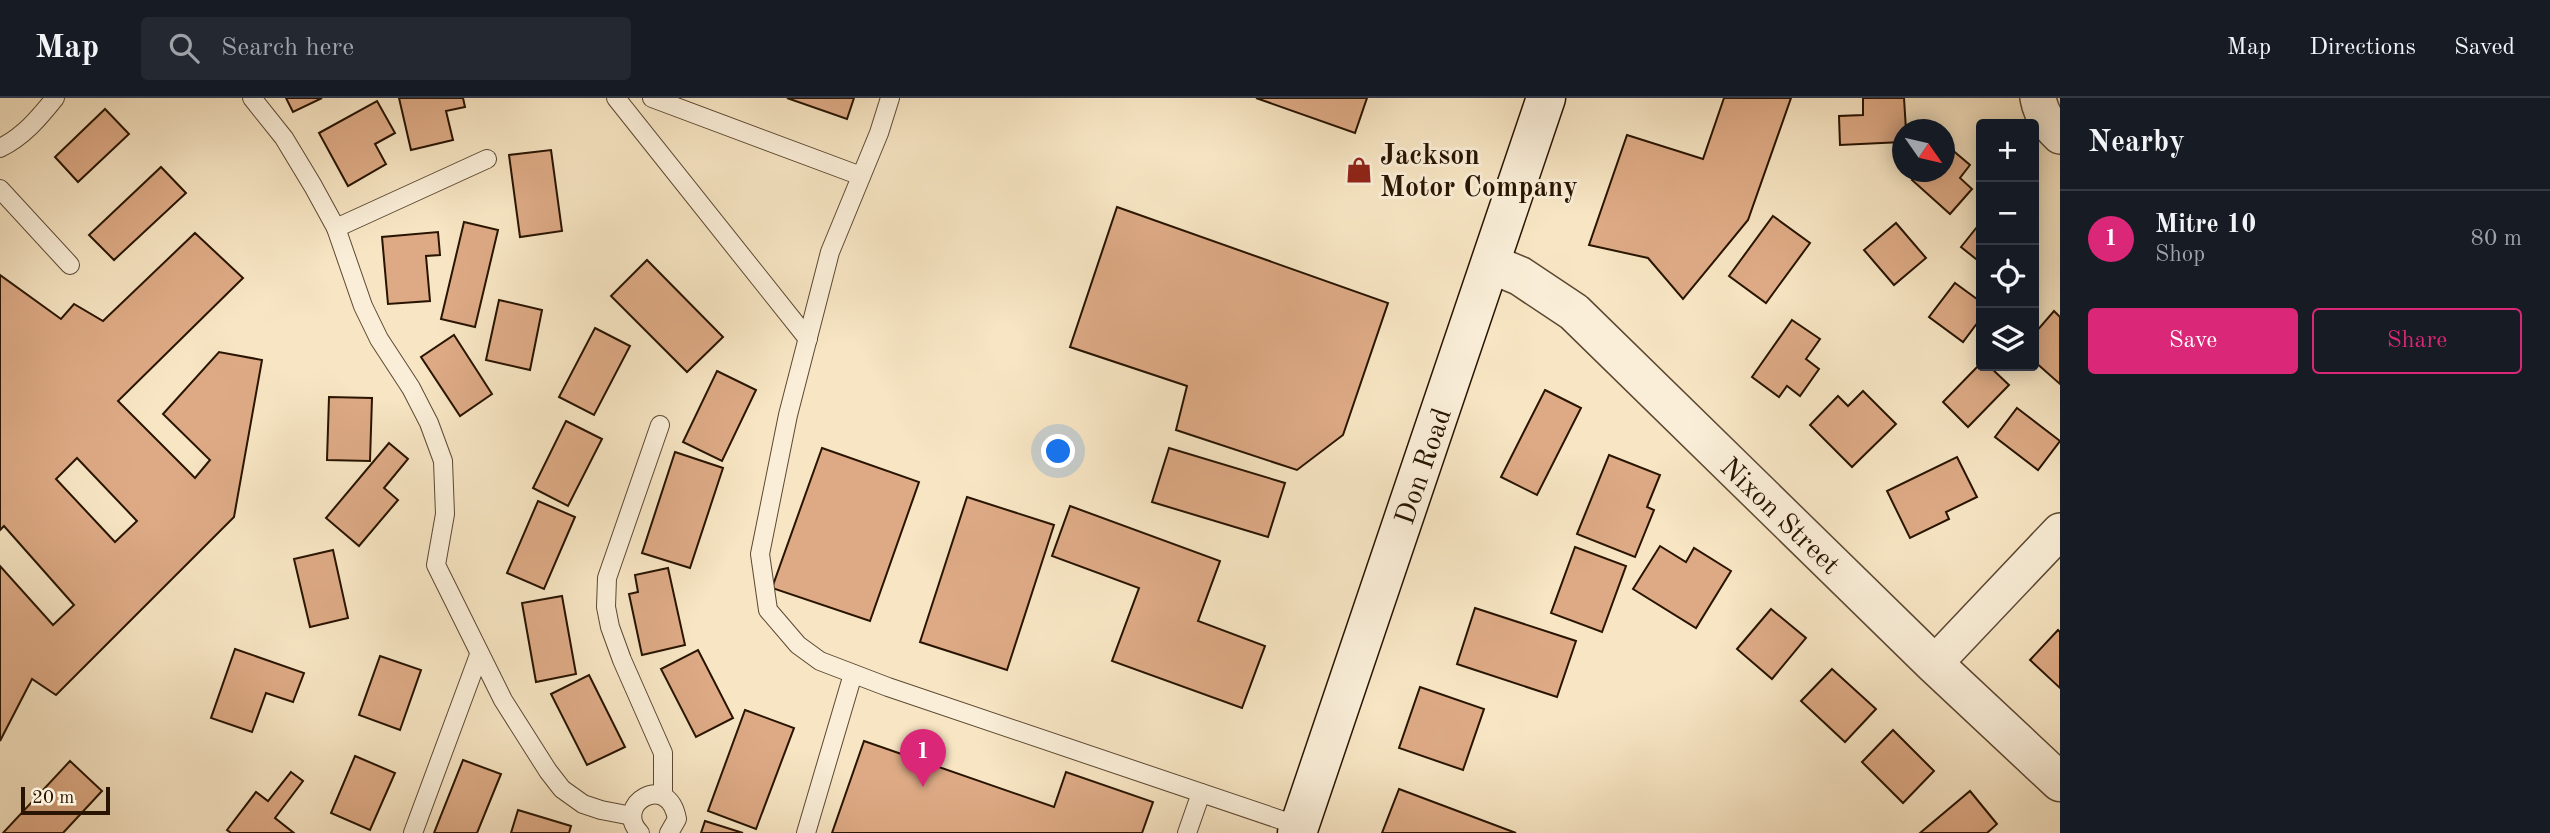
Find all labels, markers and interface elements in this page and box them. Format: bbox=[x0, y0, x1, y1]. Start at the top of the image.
search box bbox=[141, 17, 631, 80]
icon: search bbox=[165, 29, 203, 67]
text: Map bbox=[35, 32, 99, 65]
text: Search here bbox=[221, 35, 354, 61]
text: Map bbox=[2227, 36, 2271, 60]
text: Directions bbox=[2309, 36, 2416, 60]
text: Saved bbox=[2454, 36, 2515, 60]
north arrow bbox=[1892, 119, 1955, 182]
map controls bbox=[1976, 119, 2039, 371]
button: + bbox=[1976, 119, 2039, 182]
text: Nearby bbox=[2088, 128, 2185, 158]
place label: Jackson Motor Company bbox=[1380, 143, 1578, 203]
shop icon: Jackson Motor Company bbox=[1344, 155, 1374, 185]
button: − bbox=[1976, 182, 2039, 245]
text: Mitre 10 bbox=[2155, 212, 2256, 238]
text: 1 bbox=[2104, 227, 2118, 250]
text: 80 m bbox=[2471, 227, 2522, 250]
text: Shop bbox=[2155, 243, 2205, 266]
button: locate bbox=[1976, 245, 2039, 308]
button: layers bbox=[1976, 308, 2039, 371]
button: Save bbox=[2088, 308, 2298, 374]
button: Share bbox=[2312, 308, 2522, 374]
street label: Don Road bbox=[1392, 405, 1458, 529]
your location bbox=[1041, 434, 1075, 468]
street label: Nixon Street bbox=[1714, 454, 1844, 581]
pin: 1 bbox=[900, 729, 946, 787]
scale bar bbox=[21, 784, 110, 816]
text: 20 m bbox=[32, 789, 74, 808]

